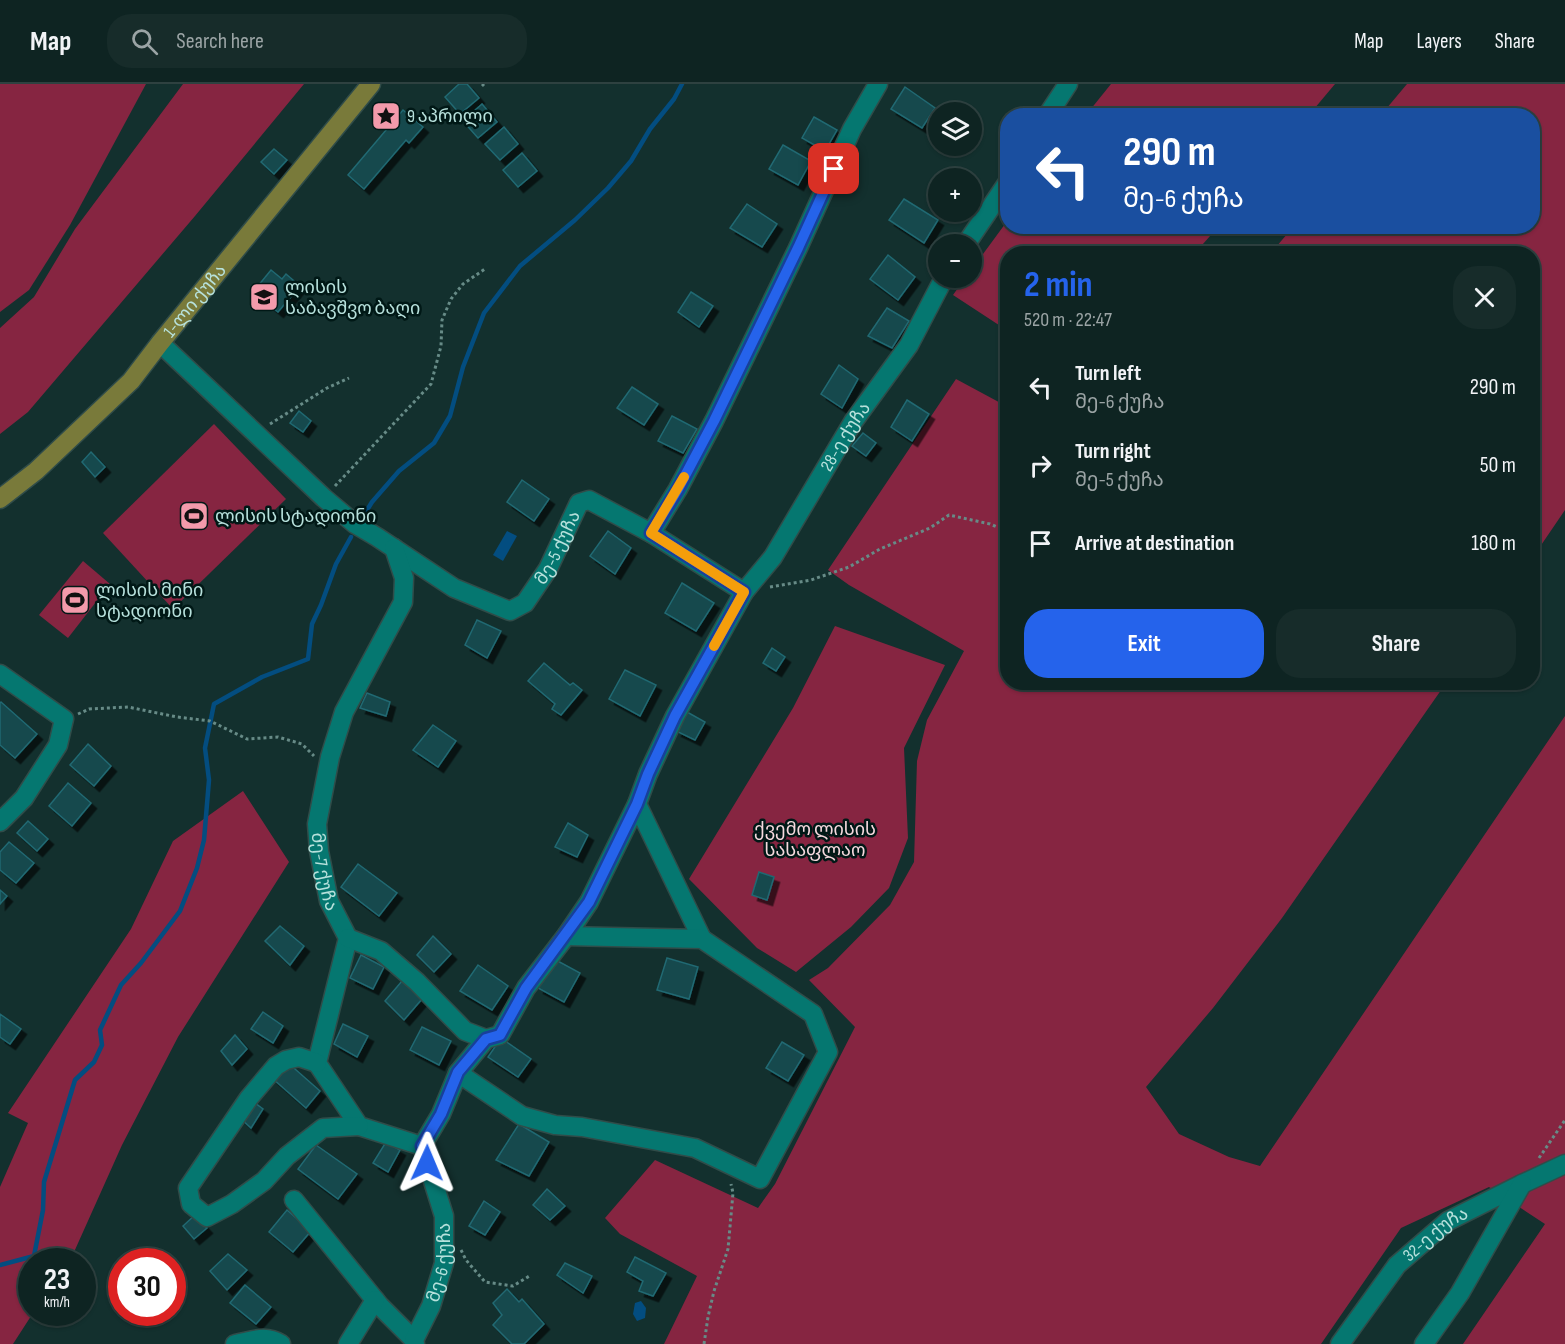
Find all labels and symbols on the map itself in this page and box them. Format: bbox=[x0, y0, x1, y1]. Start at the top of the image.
place icon: 9 აპრილი bbox=[370, 100, 402, 132]
place label: 9 აპრილი bbox=[407, 106, 493, 127]
pin bbox=[808, 143, 859, 194]
street label: 1-ლი ქუჩა bbox=[159, 260, 231, 342]
place label: ლისის საბავშვო ბაღი bbox=[285, 277, 420, 319]
school or university icon: ლისის საბავშვო ბაღი bbox=[248, 281, 280, 313]
street label: 28-ე ქუჩა bbox=[816, 398, 875, 475]
sports icon: ლისის სტადიონი bbox=[178, 500, 210, 532]
place label: ლისის სტადიონი bbox=[215, 506, 376, 527]
street label: მე-5 ქუჩა bbox=[530, 507, 585, 589]
place label: ლისის მინი სტადიონი bbox=[96, 580, 203, 622]
sports icon: ლისის მინი სტადიონი bbox=[59, 584, 91, 616]
park label: ქვემო ლისის სასაფლაო bbox=[754, 819, 876, 861]
street label: მე-7 ქუჩა bbox=[307, 832, 342, 915]
position arrow bbox=[395, 1131, 459, 1195]
street label: 32-ე ქუჩა bbox=[1399, 1203, 1472, 1266]
street label: მე-6 ქუჩა bbox=[423, 1223, 455, 1305]
speed limit sign: 30 bbox=[108, 1248, 186, 1326]

